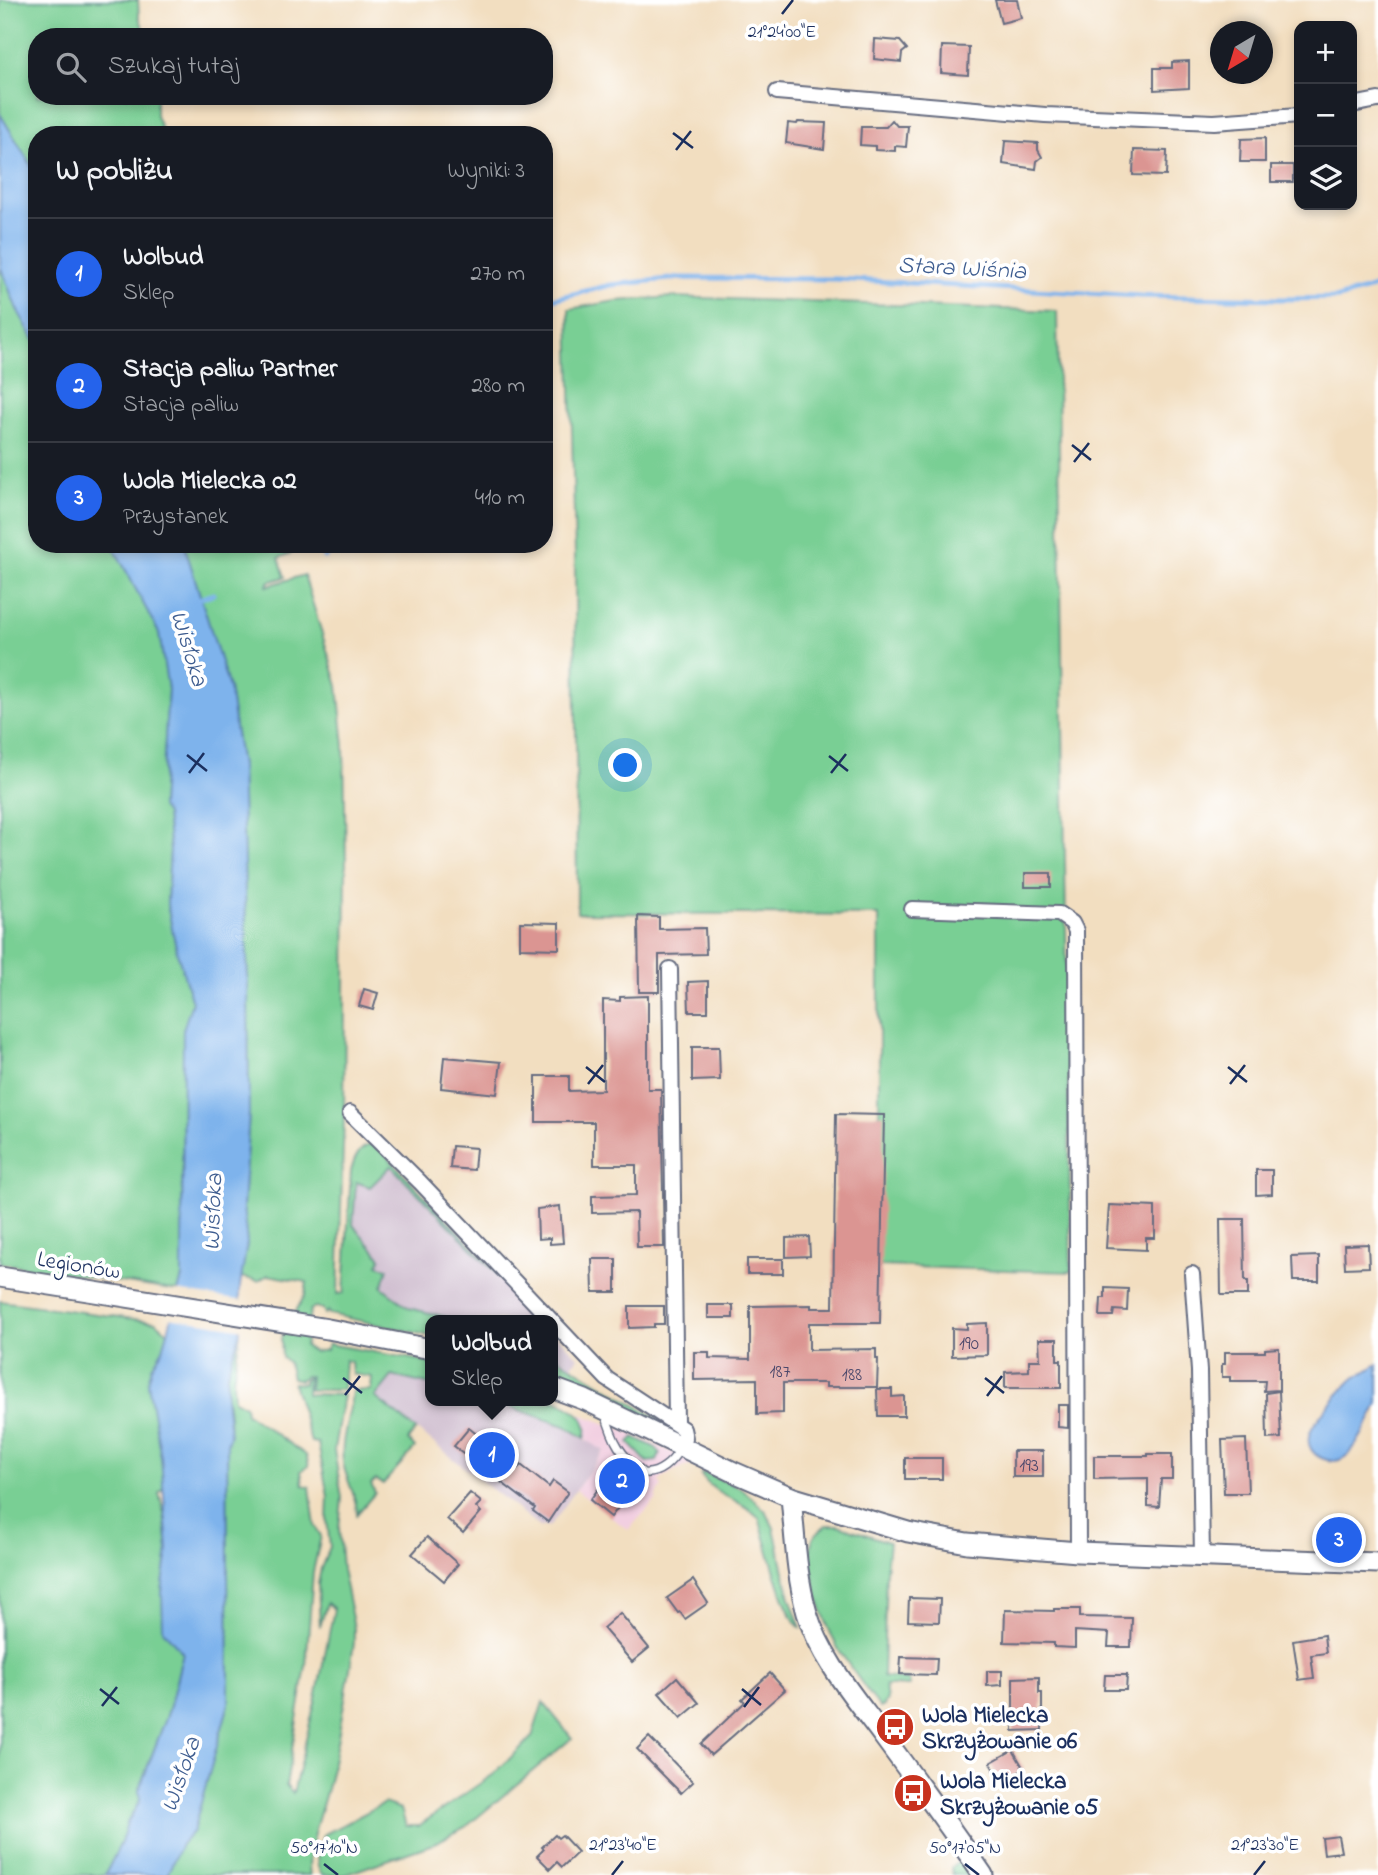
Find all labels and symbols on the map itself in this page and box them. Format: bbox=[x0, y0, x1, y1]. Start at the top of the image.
text: 21°24'00"E bbox=[748, 20, 816, 46]
north arrow bbox=[1210, 21, 1273, 84]
water label: Stara Wiśnia bbox=[897, 249, 1028, 290]
water label: Wisłoka bbox=[160, 607, 216, 692]
your location bbox=[608, 748, 642, 782]
water label: Wisłoka bbox=[196, 1172, 233, 1251]
street label: Legionów bbox=[35, 1244, 123, 1290]
house number: 190 bbox=[959, 1331, 979, 1358]
house number: 187 bbox=[770, 1359, 791, 1386]
house number: 188 bbox=[842, 1362, 862, 1389]
pin: 1 bbox=[469, 1429, 515, 1481]
house number: 193 bbox=[1019, 1453, 1039, 1480]
pin: 2 bbox=[599, 1455, 645, 1507]
pin: 3 bbox=[1316, 1514, 1362, 1566]
place label: Wola Mielecka Skrzyżowanie 06 bbox=[922, 1700, 1078, 1761]
bus stop icon: Wola Mielecka Skrzyżowanie 06 bbox=[874, 1706, 916, 1748]
water label: Wisłoka bbox=[153, 1732, 212, 1817]
place label: Wola Mielecka Skrzyżowanie 05 bbox=[940, 1766, 1098, 1827]
bus stop icon: Wola Mielecka Skrzyżowanie 05 bbox=[892, 1772, 934, 1814]
text: 21°23'40"E bbox=[589, 1833, 657, 1859]
text: 21°23'30"E bbox=[1231, 1833, 1299, 1859]
text: 50°17'10"N bbox=[290, 1836, 358, 1862]
text: 50°17'05"N bbox=[929, 1836, 1001, 1862]

